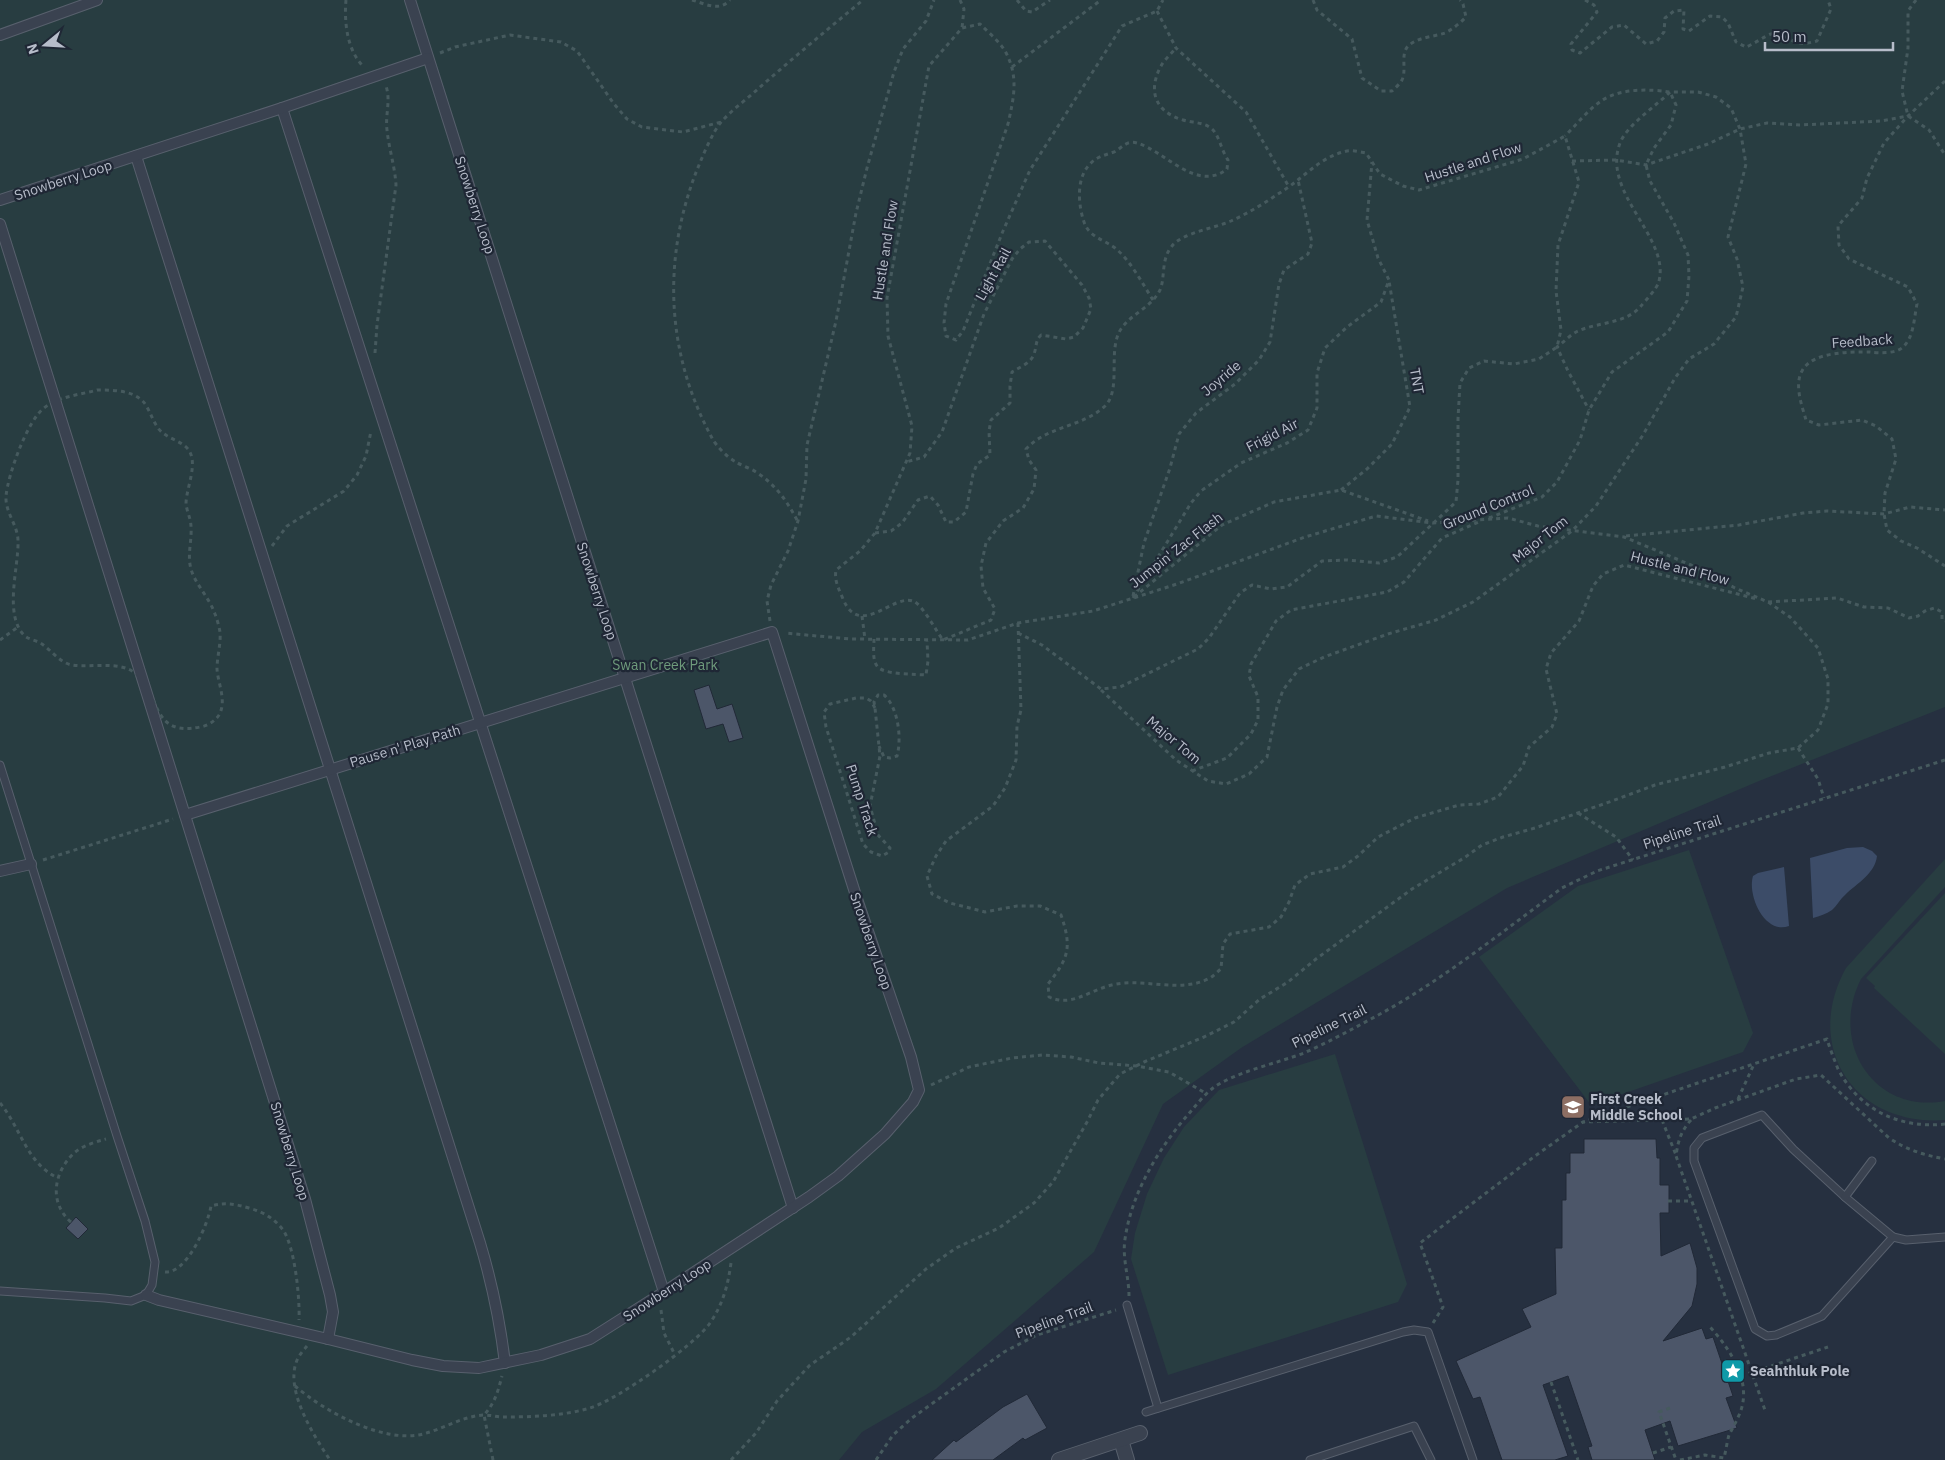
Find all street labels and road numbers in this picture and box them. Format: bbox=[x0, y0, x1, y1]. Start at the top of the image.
street label: Hustle and Flow bbox=[1422, 138, 1524, 186]
street label: Snowberry Loop bbox=[451, 154, 499, 256]
street label: Snowberry Loop bbox=[12, 156, 114, 204]
street label: Hustle and Flow bbox=[868, 198, 902, 301]
street label: Light Rail bbox=[971, 244, 1015, 304]
street label: Feedback bbox=[1831, 330, 1894, 352]
street label: Joyride bbox=[1197, 356, 1245, 400]
street label: TNT bbox=[1406, 367, 1428, 395]
street label: Frigid Air bbox=[1243, 414, 1301, 456]
street label: Ground Control bbox=[1440, 481, 1536, 533]
street label: Jumpin' Zac Flash bbox=[1126, 508, 1226, 592]
street label: Major Tom bbox=[1509, 512, 1571, 566]
street label: Snowberry Loop bbox=[573, 540, 621, 642]
street label: Hustle and Flow bbox=[1629, 547, 1732, 589]
street label: Major Tom bbox=[1143, 712, 1205, 768]
street label: Pause n' Play Path bbox=[348, 721, 462, 771]
street label: Pump Track bbox=[842, 762, 882, 839]
street label: Pipeline Trail bbox=[1641, 811, 1724, 853]
street label: Snowberry Loop bbox=[846, 890, 896, 992]
street label: Pipeline Trail bbox=[1289, 1000, 1370, 1052]
street label: Snowberry Loop bbox=[267, 1100, 313, 1202]
street label: Snowberry Loop bbox=[619, 1255, 715, 1325]
street label: Pipeline Trail bbox=[1013, 1298, 1095, 1342]

